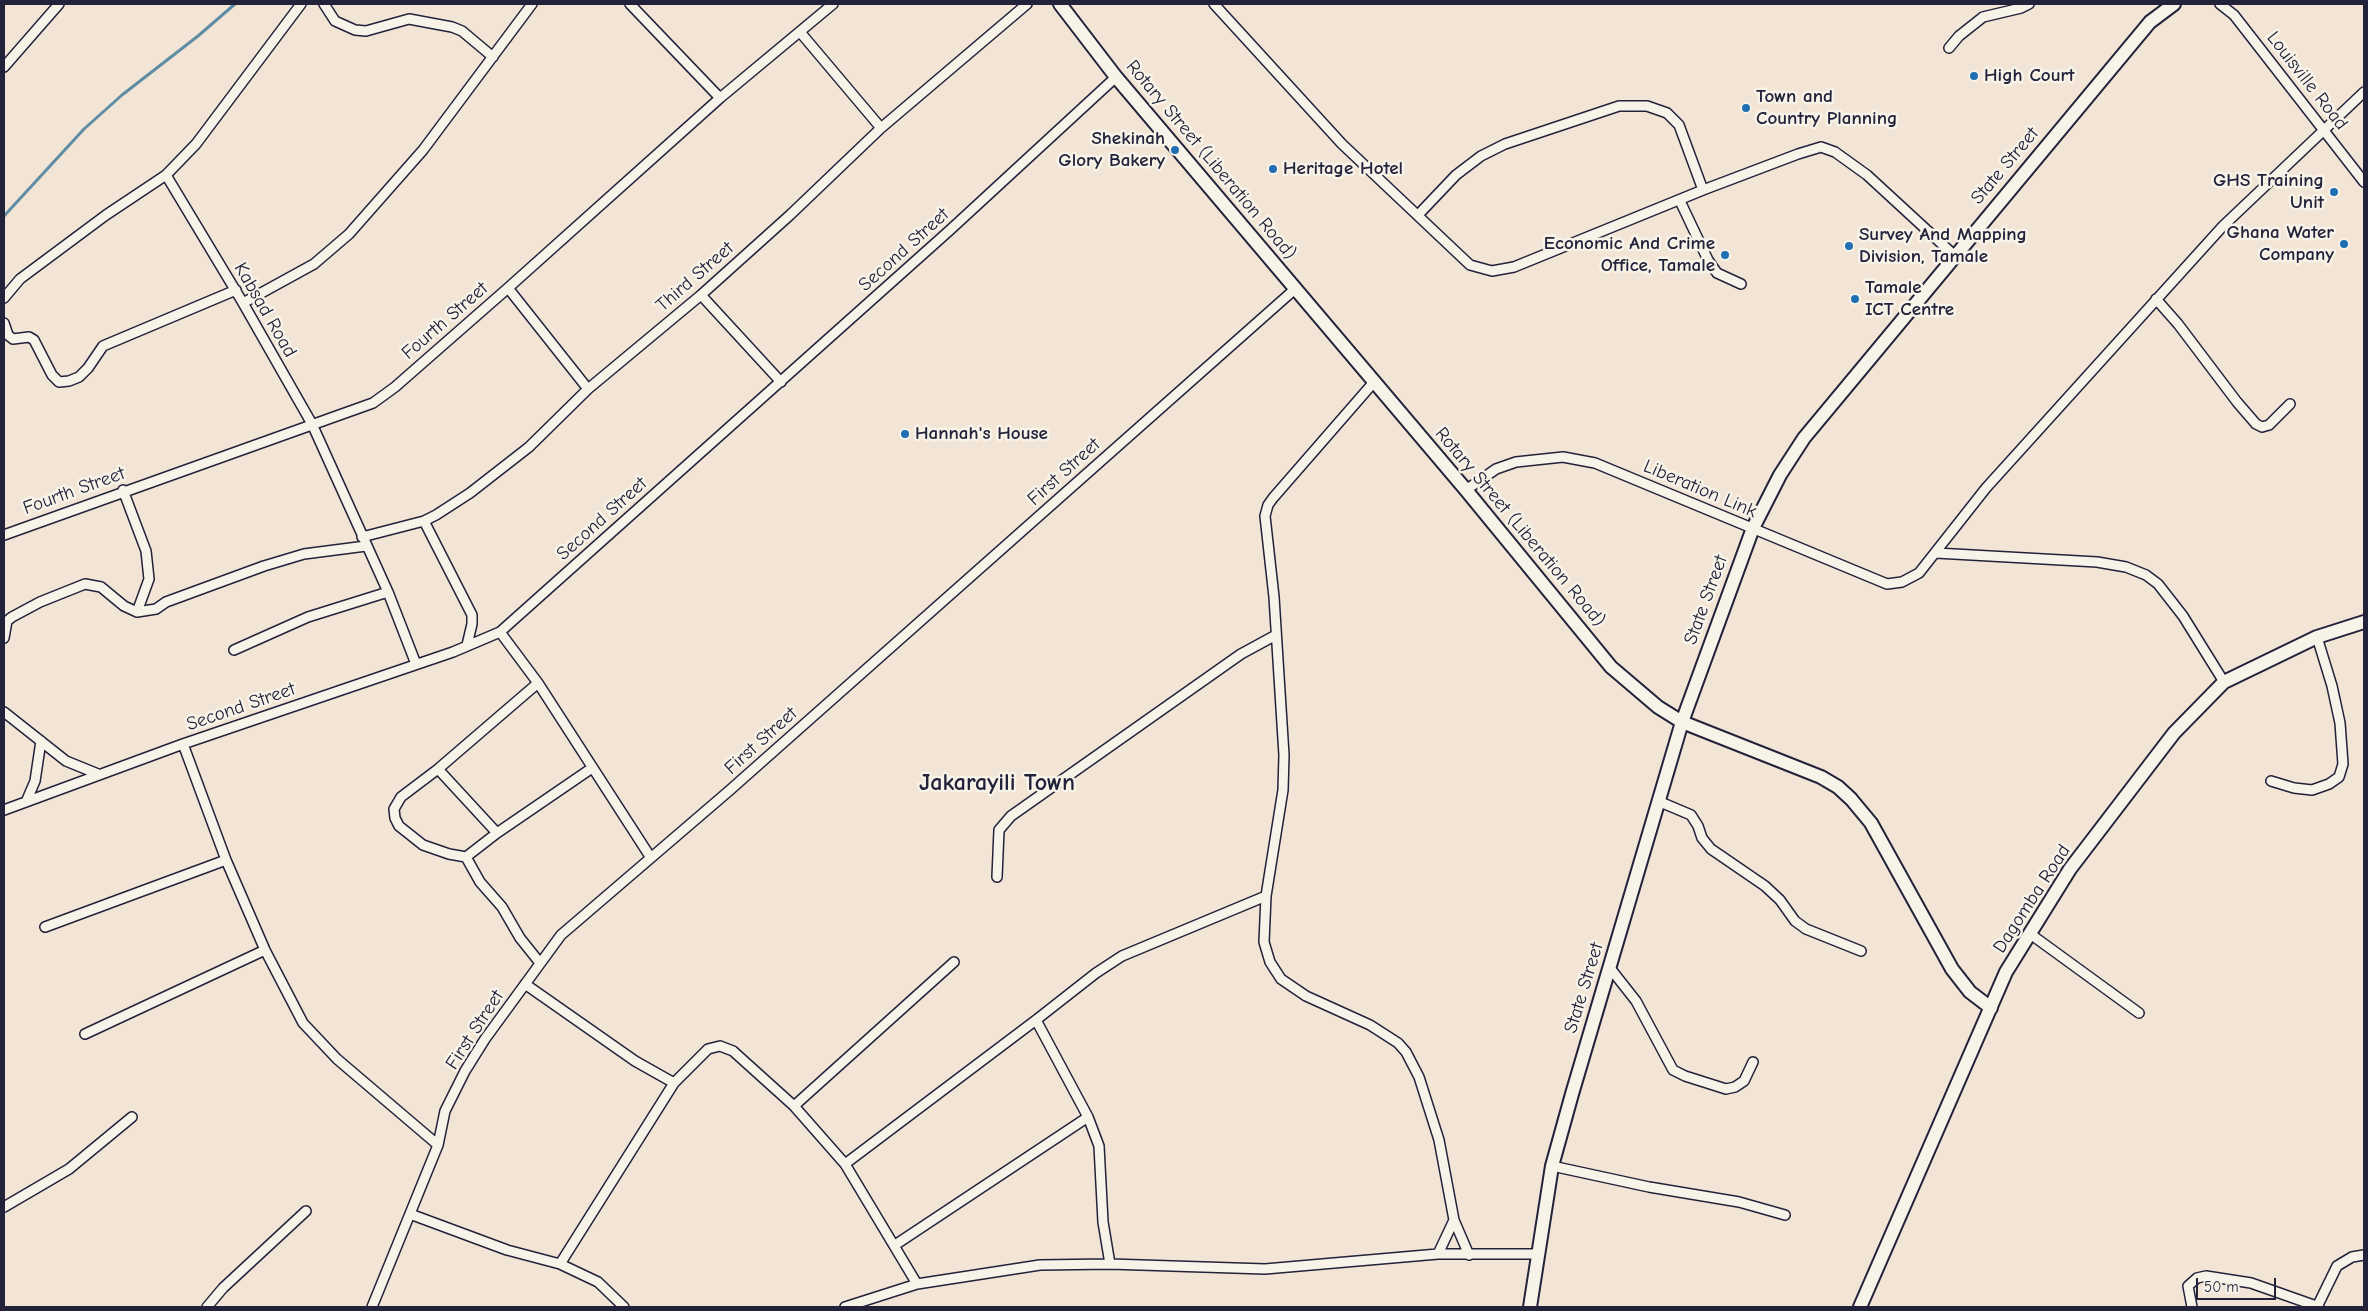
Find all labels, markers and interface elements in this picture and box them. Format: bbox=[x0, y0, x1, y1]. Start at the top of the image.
street label: Louisville Road bbox=[2262, 27, 2352, 135]
street label: Rotary Street (Liberation Road) bbox=[1121, 56, 1301, 264]
place label: High Court bbox=[1984, 65, 2074, 87]
marker: High Court bbox=[1968, 70, 1980, 82]
place label: Town and Country Planning bbox=[1756, 86, 1897, 130]
marker: Town and Country Planning bbox=[1740, 102, 1752, 114]
street label: State Street bbox=[1966, 123, 2044, 209]
place label: Shekinah Glory Bakery bbox=[1058, 128, 1165, 172]
marker: Shekinah Glory Bakery bbox=[1169, 144, 1181, 156]
place label: Heritage Hotel bbox=[1283, 158, 1403, 180]
marker: Heritage Hotel bbox=[1267, 163, 1279, 175]
place label: GHS Training Unit bbox=[2213, 170, 2324, 214]
marker: GHS Training Unit bbox=[2328, 186, 2340, 198]
street label: Second Street bbox=[854, 203, 954, 297]
place label: Ghana Water Company bbox=[2227, 222, 2334, 266]
place label: Survey And Mapping Division, Tamale bbox=[1859, 224, 2027, 268]
place label: Economic And Crime Office, Tamale bbox=[1544, 233, 1715, 277]
street label: Third Street bbox=[652, 237, 738, 317]
marker: Ghana Water Company bbox=[2338, 238, 2350, 250]
marker: Survey And Mapping Division, Tamale bbox=[1843, 240, 1855, 252]
marker: Economic And Crime Office, Tamale bbox=[1719, 249, 1731, 261]
street label: Kabsad Road bbox=[229, 259, 301, 361]
street label: Fourth Street bbox=[397, 277, 493, 365]
place label: Tamale ICT Centre bbox=[1865, 277, 1954, 321]
marker: Tamale ICT Centre bbox=[1849, 293, 1861, 305]
place label: Hannah's House bbox=[915, 423, 1048, 445]
street label: Rotary Street (Liberation Road) bbox=[1430, 423, 1610, 631]
marker: Hannah's House bbox=[899, 428, 911, 440]
street label: First Street bbox=[1023, 433, 1105, 511]
street label: Liberation Link bbox=[1640, 455, 1760, 523]
street label: Fourth Street bbox=[20, 462, 128, 520]
street label: Second Street bbox=[552, 472, 652, 566]
street label: State Street bbox=[1679, 552, 1733, 648]
street label: Second Street bbox=[184, 678, 298, 736]
street label: First Street bbox=[720, 702, 802, 780]
district label: Jakarayili Town bbox=[919, 769, 1075, 797]
street label: Dagomba Road bbox=[1988, 840, 2076, 958]
street label: State Street bbox=[1559, 940, 1609, 1036]
street label: First Street bbox=[441, 986, 509, 1074]
scale bar bbox=[2198, 1268, 2278, 1300]
text: 50 m bbox=[2204, 1278, 2239, 1296]

